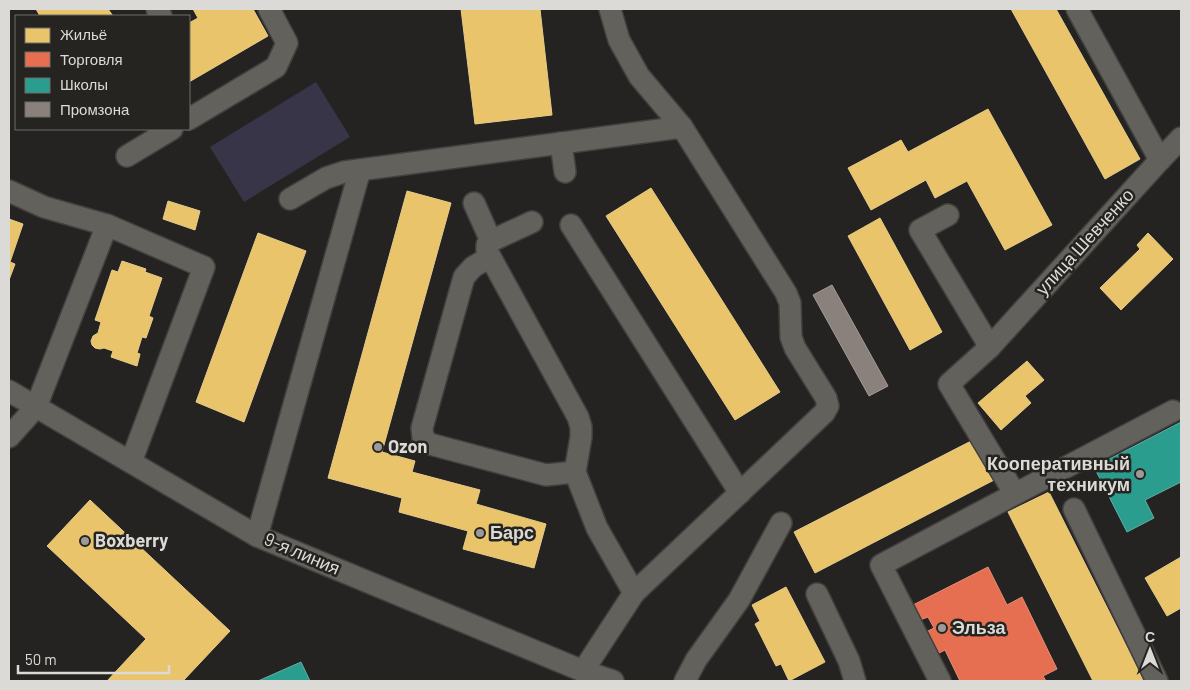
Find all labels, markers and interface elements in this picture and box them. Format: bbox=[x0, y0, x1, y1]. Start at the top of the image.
legend bbox=[15, 15, 190, 130]
text: Жильё bbox=[60, 25, 107, 43]
text: Торговля bbox=[60, 50, 123, 68]
text: Школы bbox=[60, 75, 108, 93]
text: Промзона bbox=[60, 100, 130, 118]
street label: улица Шевченко bbox=[1031, 184, 1138, 299]
place label: Ozon bbox=[388, 435, 427, 457]
marker: Ozon bbox=[372, 441, 384, 453]
place label: Кооперативный техникум bbox=[987, 452, 1130, 495]
marker: Кооперативный техникум bbox=[1134, 468, 1146, 480]
place label: Барс bbox=[490, 521, 534, 543]
street label: 9-я линия bbox=[261, 527, 344, 579]
marker: Барс bbox=[474, 527, 486, 539]
place label: Boxberry bbox=[95, 529, 168, 551]
marker: Boxberry bbox=[79, 535, 91, 547]
place label: Эльза bbox=[952, 616, 1007, 638]
marker: Эльза bbox=[936, 622, 948, 634]
north arrow bbox=[1125, 625, 1175, 675]
text: С bbox=[1145, 628, 1155, 645]
scale bar bbox=[18, 642, 169, 674]
text: 50 m bbox=[25, 650, 57, 668]

